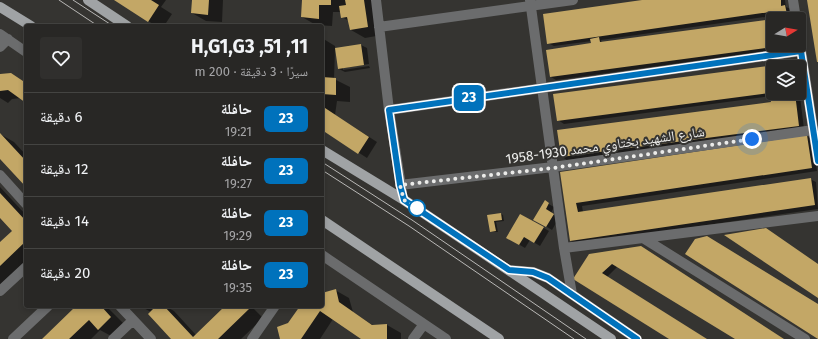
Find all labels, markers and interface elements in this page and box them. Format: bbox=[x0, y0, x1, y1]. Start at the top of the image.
north arrow bbox=[766, 12, 806, 52]
map controls bbox=[766, 12, 806, 100]
text: 11, 51, H,G1,G3 bbox=[191, 35, 308, 58]
button: heart bbox=[40, 37, 82, 79]
button: layers bbox=[766, 60, 806, 100]
text: سيرًا · 3 دقيقة · 200 m bbox=[194, 64, 308, 79]
line badge: 23 bbox=[451, 85, 487, 111]
text: 23 bbox=[462, 89, 476, 106]
text: حافلة bbox=[221, 100, 252, 118]
text: 6 دقيقة bbox=[40, 108, 82, 126]
text: 23 bbox=[279, 110, 293, 127]
street label: شارع الشهيد بختاوي محمد 1930-1958 bbox=[504, 123, 706, 170]
text: 19:21 bbox=[225, 124, 252, 139]
your location bbox=[742, 129, 762, 149]
text: حافلة bbox=[221, 152, 252, 170]
text: 12 دقيقة bbox=[40, 160, 88, 178]
text: 23 bbox=[279, 162, 293, 179]
text: 19:27 bbox=[224, 176, 252, 191]
unlabelled marker bbox=[408, 199, 426, 217]
text: حافلة bbox=[221, 204, 252, 222]
text: 14 دقيقة bbox=[40, 212, 89, 230]
text: 23 bbox=[279, 214, 293, 231]
text: 19:29 bbox=[223, 228, 252, 243]
text: حافلة bbox=[221, 256, 252, 274]
text: 20 دقيقة bbox=[40, 264, 90, 282]
text: 23 bbox=[279, 266, 293, 283]
text: 19:35 bbox=[223, 280, 252, 295]

